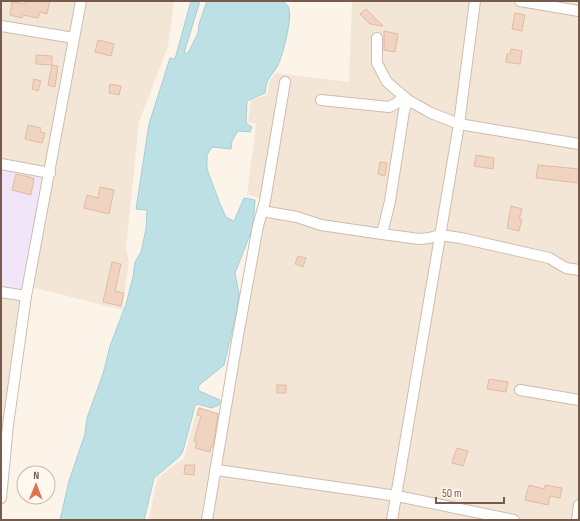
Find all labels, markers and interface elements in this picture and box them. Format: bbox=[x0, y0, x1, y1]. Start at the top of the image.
north arrow bbox=[16, 465, 56, 505]
text: N bbox=[33, 469, 39, 482]
scale bar bbox=[436, 479, 504, 505]
text: 50 m bbox=[442, 486, 462, 501]

